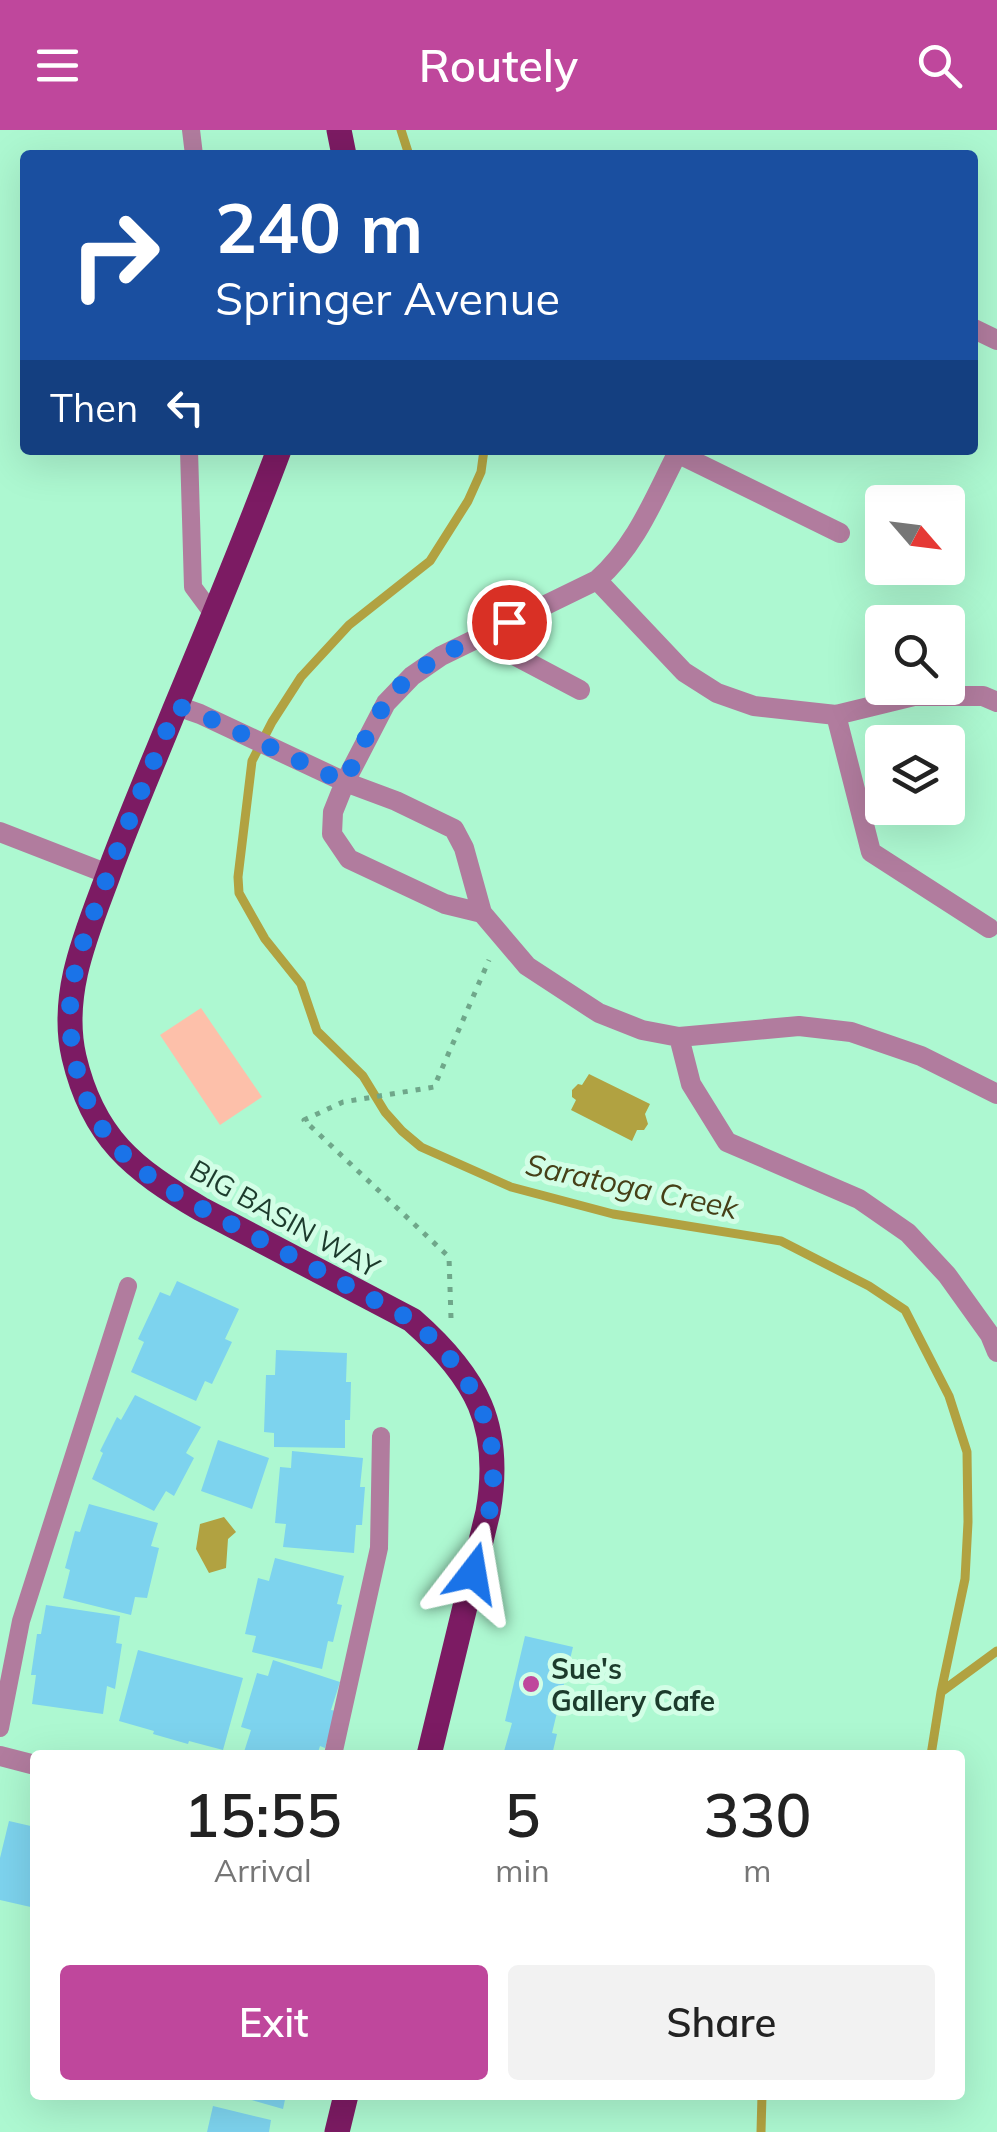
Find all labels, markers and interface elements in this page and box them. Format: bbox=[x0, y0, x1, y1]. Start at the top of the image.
text: Routely bbox=[419, 37, 578, 93]
icon: menu bbox=[30, 38, 85, 93]
icon: search bbox=[912, 38, 967, 93]
text: 240 m bbox=[215, 183, 423, 271]
icon: right bbox=[50, 190, 180, 320]
text: Springer Avenue bbox=[215, 270, 560, 326]
icon: left bbox=[158, 380, 213, 435]
text: Then bbox=[50, 384, 138, 432]
north arrow bbox=[865, 485, 965, 585]
map controls bbox=[865, 485, 965, 825]
pin bbox=[467, 580, 552, 665]
icon: arrive bbox=[482, 595, 537, 650]
button: search bbox=[865, 605, 965, 705]
button: layers bbox=[865, 725, 965, 825]
water label: Saratoga Creek bbox=[522, 1145, 743, 1227]
street label: BIG BASIN WAY bbox=[184, 1151, 387, 1285]
position arrow bbox=[421, 1521, 525, 1625]
place label: Sue's Gallery Cafe bbox=[551, 1651, 715, 1718]
marker: Sue's Gallery Cafe bbox=[520, 1673, 542, 1695]
text: 15:55 bbox=[184, 1777, 342, 1852]
text: 5 bbox=[505, 1777, 541, 1852]
text: 330 bbox=[703, 1777, 811, 1852]
text: Arrival bbox=[214, 1850, 312, 1890]
text: min bbox=[495, 1850, 550, 1890]
text: m bbox=[743, 1850, 771, 1890]
button: Exit bbox=[60, 1965, 488, 2080]
button: Share bbox=[508, 1965, 935, 2080]

